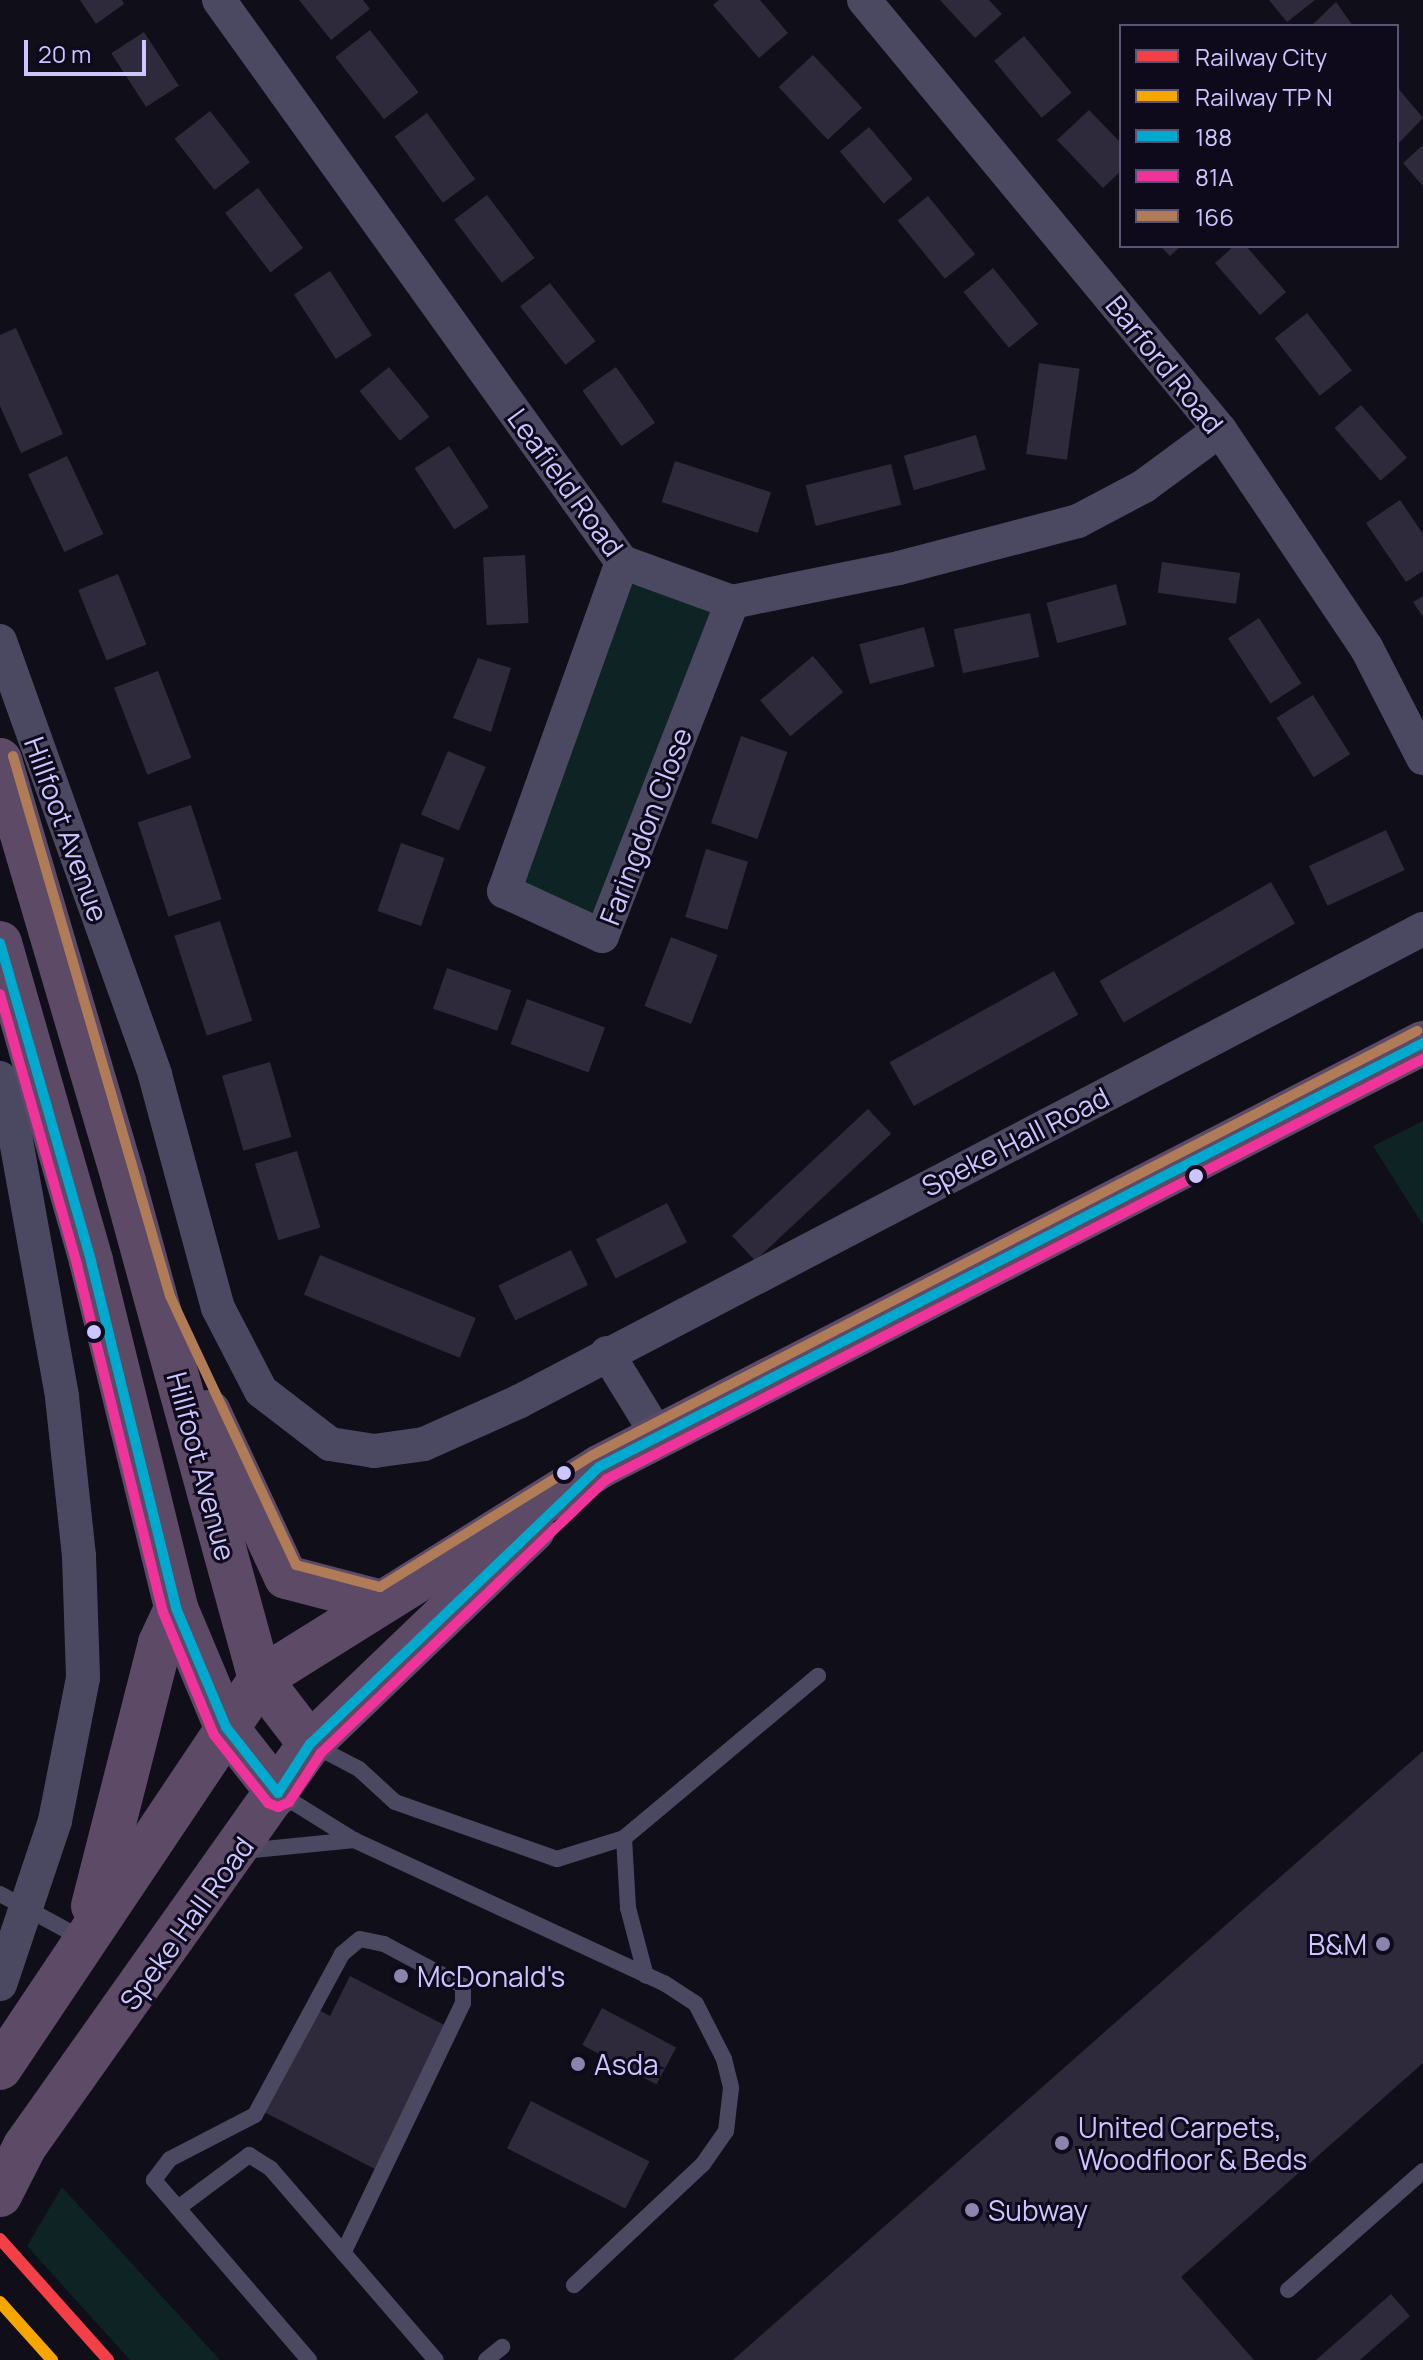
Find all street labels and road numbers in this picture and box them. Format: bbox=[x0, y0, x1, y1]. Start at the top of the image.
street label: Barford Road bbox=[1099, 288, 1231, 440]
street label: Leafield Road bbox=[501, 402, 631, 562]
street label: Faringdon Close bbox=[592, 723, 698, 929]
street label: Hillfoot Avenue bbox=[18, 732, 116, 926]
street label: Speke Hall Road bbox=[916, 1079, 1114, 1203]
street label: Hillfoot Avenue bbox=[161, 1368, 243, 1564]
street label: Speke Hall Road bbox=[112, 1830, 260, 2016]

